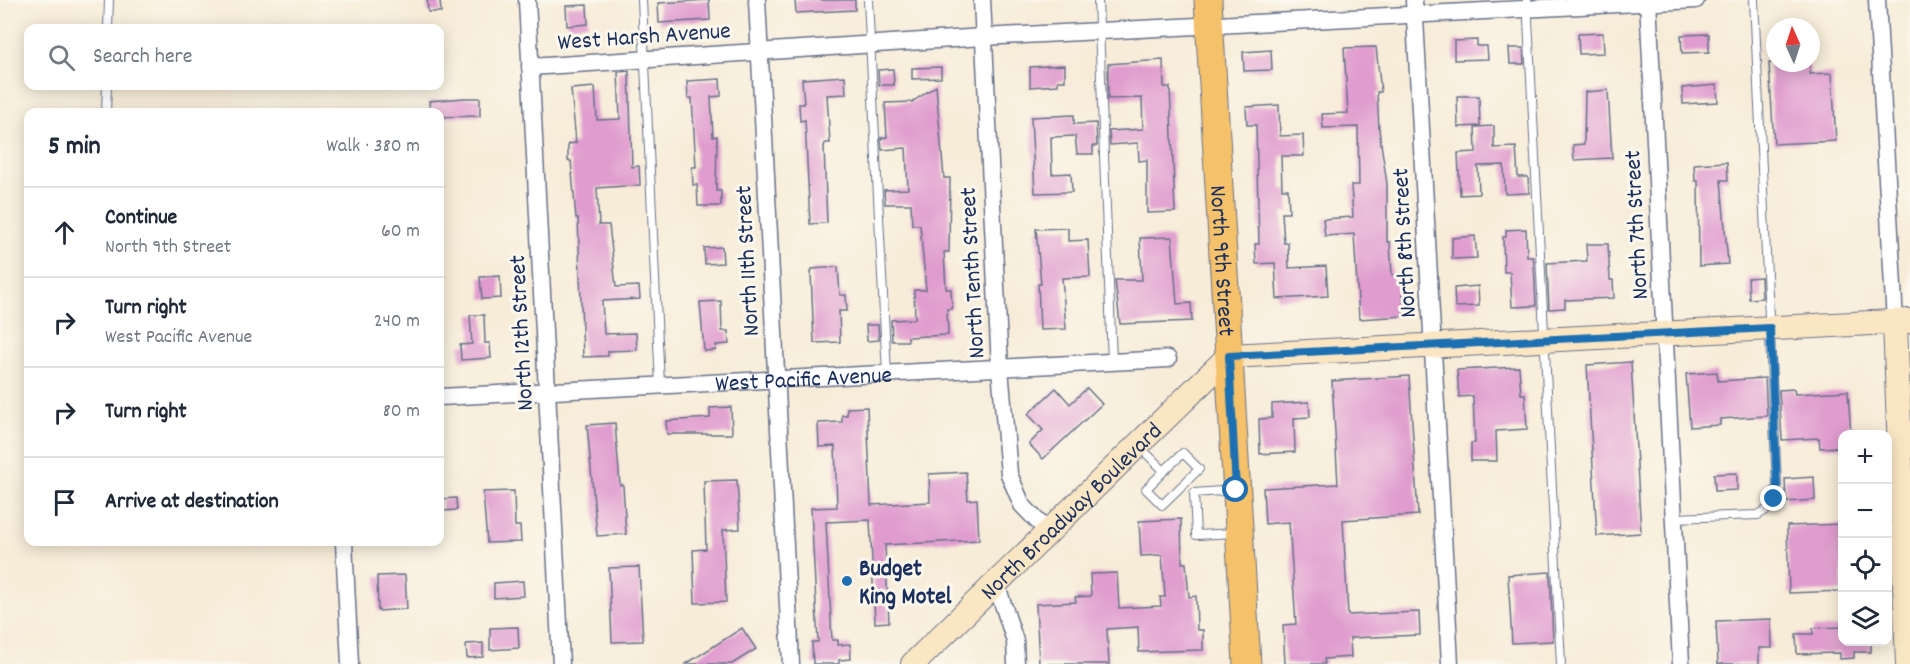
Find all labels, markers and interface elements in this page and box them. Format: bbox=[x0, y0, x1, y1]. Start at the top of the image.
street label: West Harsh Avenue bbox=[556, 15, 732, 61]
north arrow bbox=[1766, 18, 1820, 72]
search box bbox=[24, 24, 444, 90]
icon: search bbox=[45, 41, 78, 74]
text: Search here bbox=[93, 42, 192, 73]
text: 5 min bbox=[48, 129, 101, 166]
text: Walk · 380 m bbox=[326, 133, 420, 161]
street label: North 7th Street bbox=[1617, 149, 1659, 300]
street label: North 8th Street bbox=[1385, 167, 1427, 319]
street label: North 11th Street bbox=[728, 184, 770, 337]
street label: North 9th Street bbox=[1199, 184, 1242, 337]
street label: North Tenth Street bbox=[953, 186, 995, 359]
text: Continue bbox=[105, 203, 177, 234]
icon: ahead bbox=[48, 216, 81, 249]
text: 60 m bbox=[381, 218, 420, 246]
text: North 9th Street bbox=[105, 234, 231, 262]
street label: North 12th Street bbox=[502, 254, 544, 412]
text: Turn right bbox=[105, 293, 187, 324]
icon: right bbox=[48, 306, 81, 339]
text: 240 m bbox=[374, 308, 420, 336]
text: West Pacific Avenue bbox=[105, 324, 252, 352]
street label: West Pacific Avenue bbox=[714, 359, 893, 403]
icon: right bbox=[48, 396, 81, 429]
text: Turn right bbox=[105, 397, 187, 428]
text: 80 m bbox=[383, 398, 420, 426]
street label: North Broadway Boulevard bbox=[974, 416, 1171, 609]
map controls bbox=[1838, 430, 1892, 646]
button: + bbox=[1838, 430, 1892, 484]
route start bbox=[1222, 476, 1248, 502]
button: − bbox=[1838, 484, 1892, 538]
route end bbox=[1760, 485, 1786, 511]
icon: arrive bbox=[48, 486, 81, 519]
text: Arrive at destination bbox=[105, 487, 279, 518]
button: locate bbox=[1838, 538, 1892, 592]
place label: Budget King Motel bbox=[859, 553, 952, 615]
marker: Budget King Motel bbox=[840, 574, 854, 588]
button: layers bbox=[1838, 592, 1892, 646]

